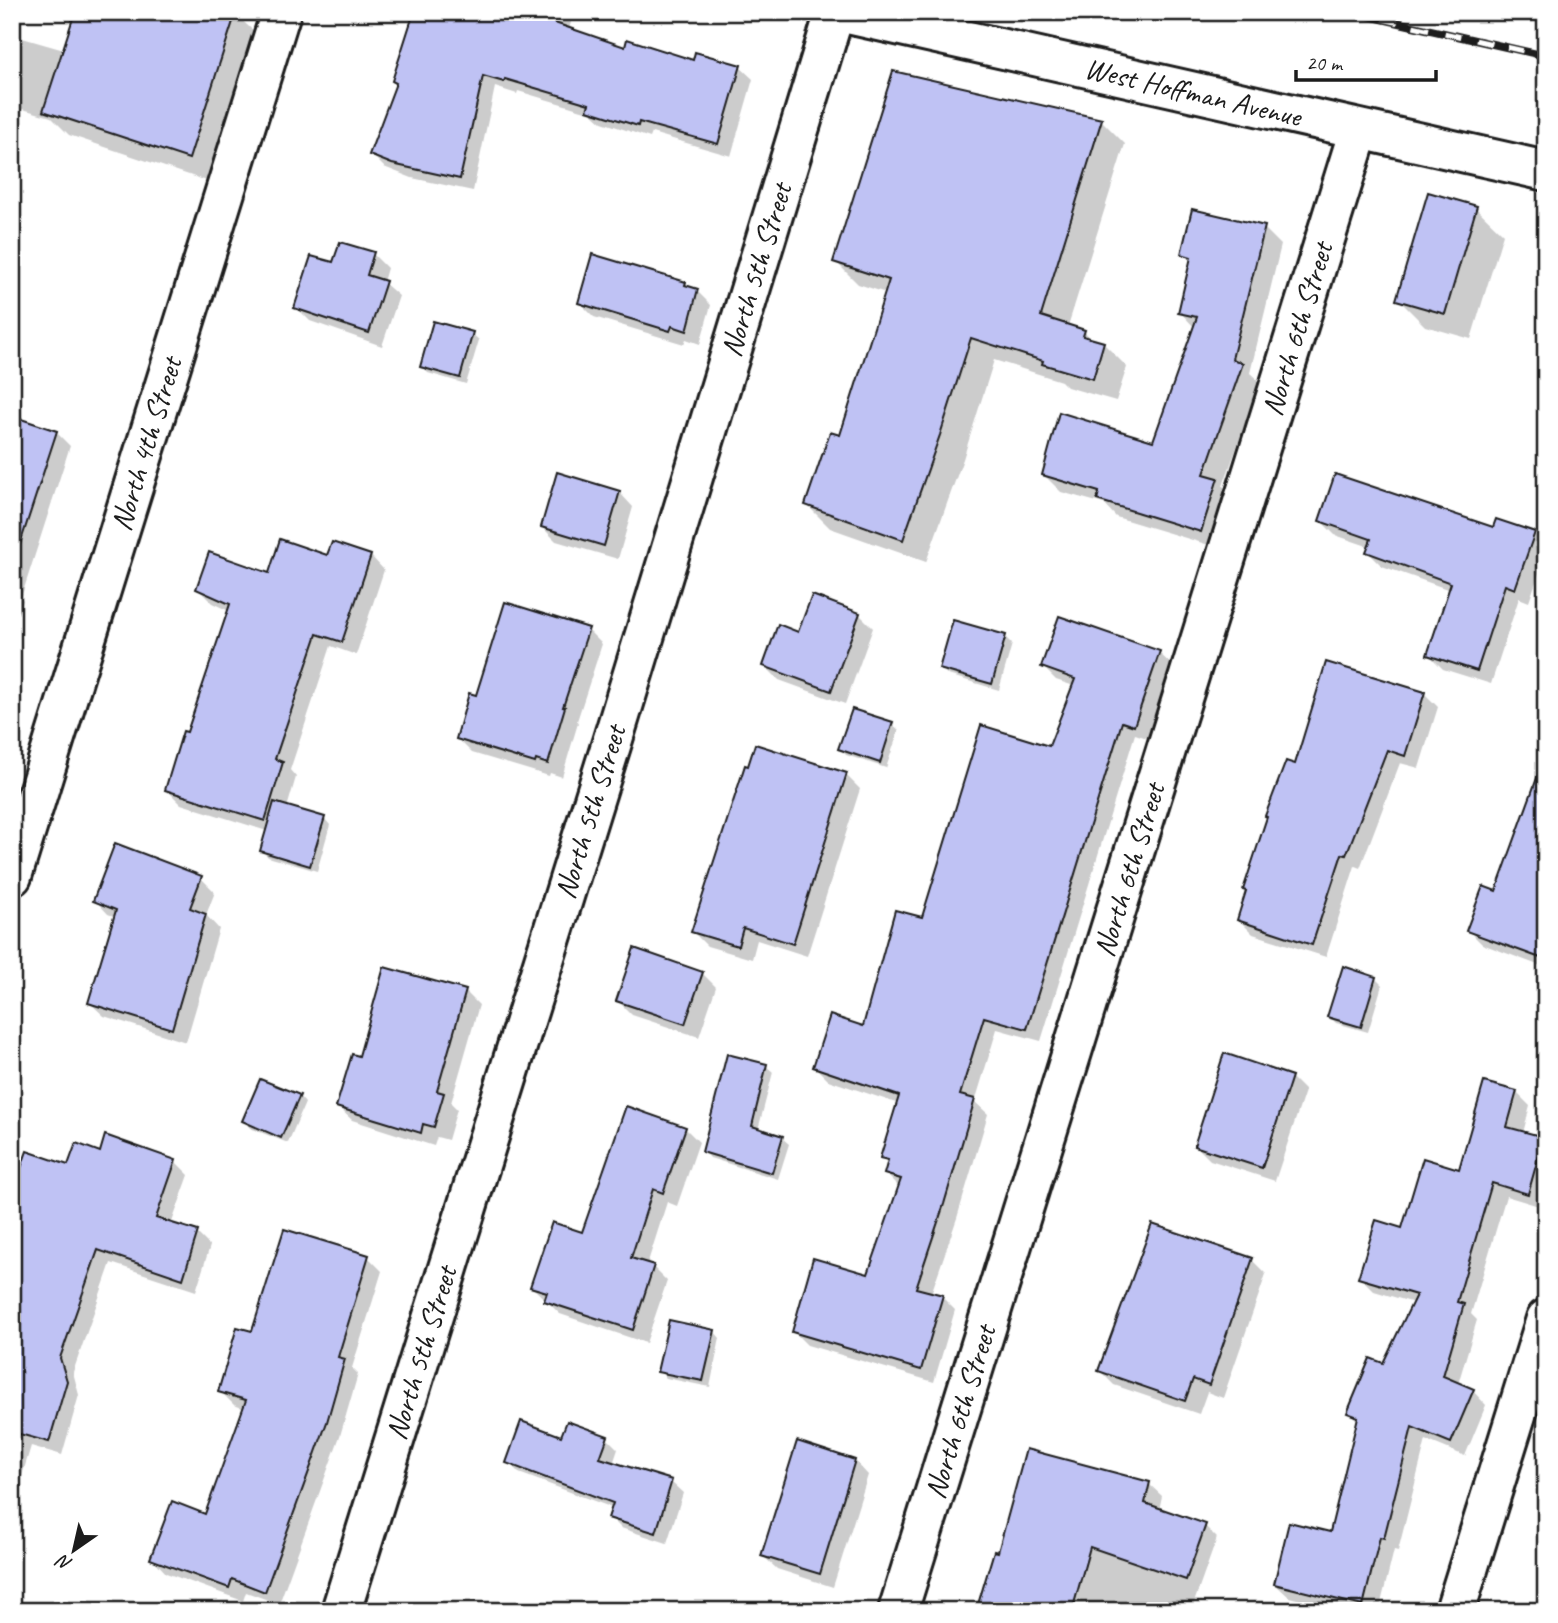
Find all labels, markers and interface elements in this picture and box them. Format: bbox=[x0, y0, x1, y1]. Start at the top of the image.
scale bar bbox=[1296, 38, 1436, 82]
street label: West Hoffman Avenue bbox=[1081, 49, 1307, 136]
text: 20 m bbox=[1306, 50, 1344, 76]
street label: North 5th Street bbox=[712, 176, 801, 361]
street label: North 6th Street bbox=[1253, 235, 1342, 420]
street label: North 4th Street bbox=[102, 350, 191, 535]
street label: North 5th Street bbox=[546, 718, 635, 903]
street label: North 6th Street bbox=[1085, 776, 1174, 961]
street label: North 5th Street bbox=[377, 1259, 466, 1444]
street label: North 6th Street bbox=[916, 1318, 1005, 1503]
north arrow bbox=[38, 1514, 108, 1584]
text: N bbox=[51, 1548, 77, 1577]

